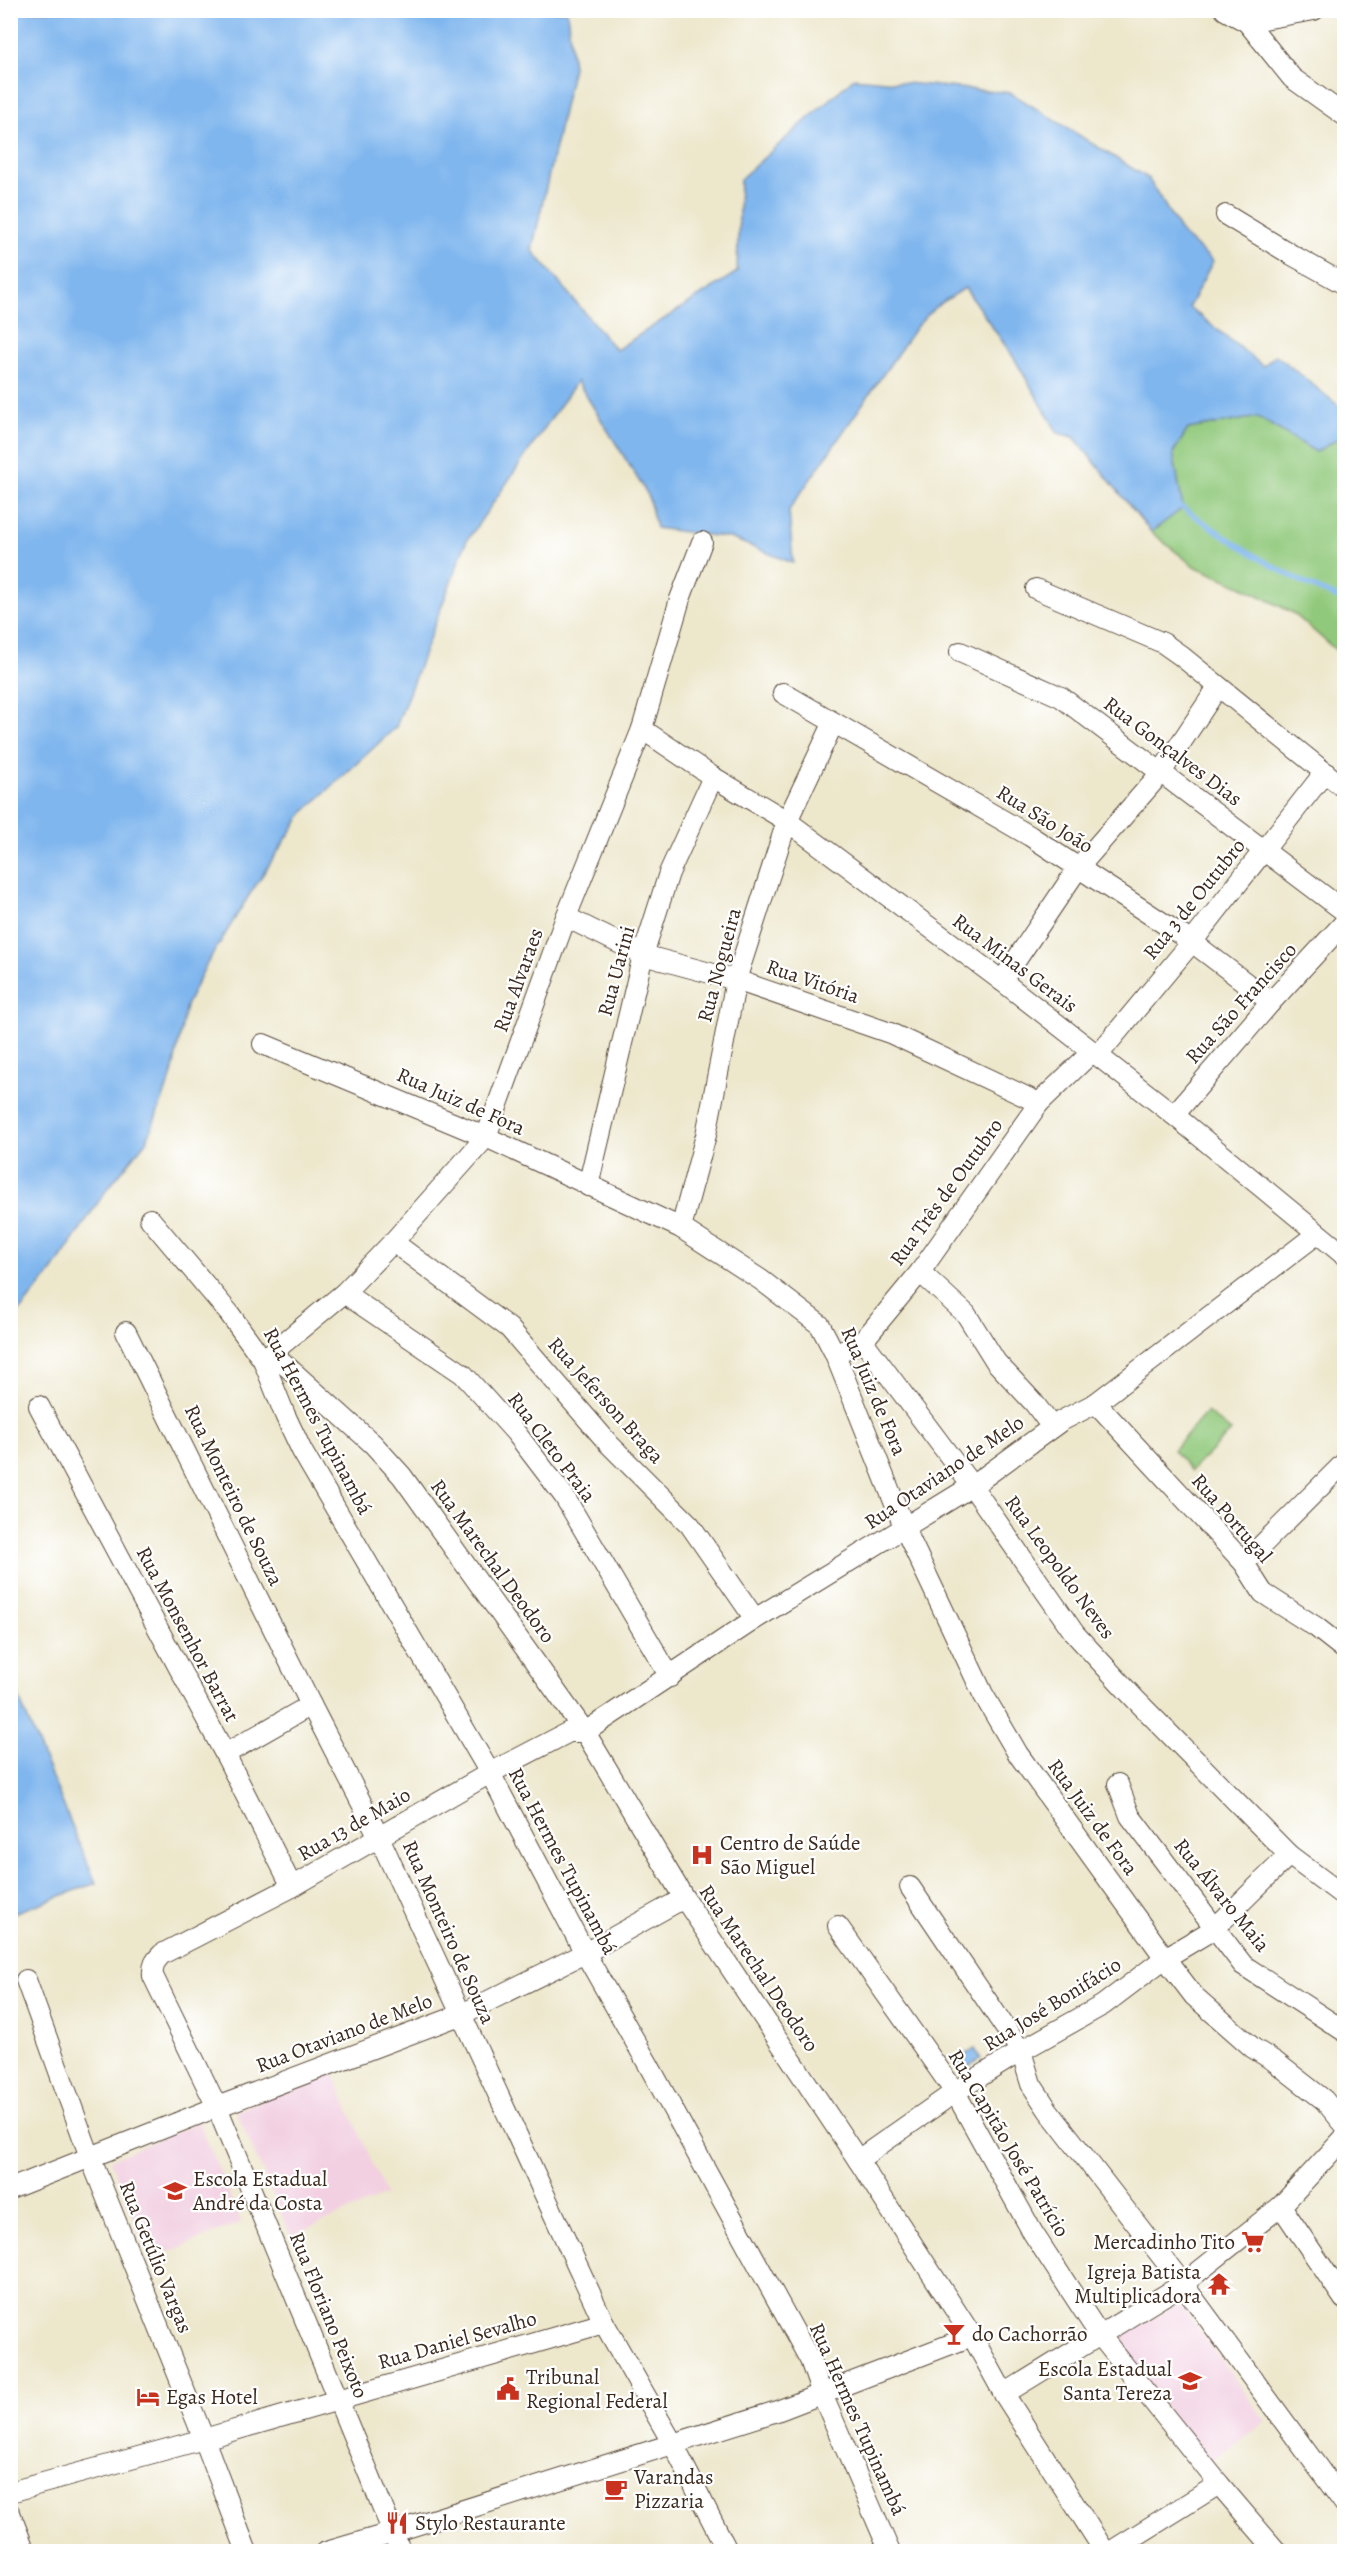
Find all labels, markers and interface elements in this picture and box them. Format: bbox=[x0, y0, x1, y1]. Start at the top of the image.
street label: Rua Gonçalves Dias bbox=[1098, 690, 1248, 812]
street label: Rua São João bbox=[991, 778, 1099, 860]
street label: Rua 3 de Outubro bbox=[1136, 833, 1252, 965]
street label: Rua Nogueira bbox=[690, 904, 748, 1025]
street label: Rua Minas Gerais bbox=[947, 907, 1083, 1019]
street label: Rua Uarini bbox=[590, 923, 642, 1019]
street label: Rua Alvaraes bbox=[486, 924, 550, 1036]
street label: Rua São Francisco bbox=[1179, 936, 1303, 1070]
street label: Rua Vitória bbox=[763, 952, 863, 1010]
street label: Rua Juiz de Fora bbox=[392, 1060, 530, 1142]
street label: Rua Três de Outubro bbox=[883, 1113, 1009, 1271]
street label: Rua Hermes Tupinambá bbox=[257, 1322, 379, 1520]
street label: Rua Juiz de Fora bbox=[834, 1322, 914, 1460]
street label: Rua Jeferson Braga bbox=[542, 1331, 671, 1470]
street label: Rua Cleto Praia bbox=[501, 1386, 603, 1508]
street label: Rua Monteiro de Souza bbox=[178, 1400, 290, 1590]
street label: Rua Otaviano de Melo bbox=[859, 1408, 1029, 1536]
street label: Rua Portugal bbox=[1185, 1467, 1279, 1569]
street label: Rua Marechal Deodoro bbox=[424, 1474, 562, 1648]
street label: Rua Leopoldo Neves bbox=[998, 1489, 1122, 1645]
street label: Rua Monsenhor Barrat bbox=[130, 1541, 246, 1727]
street label: Rua Juiz de Fora bbox=[1041, 1753, 1145, 1881]
street label: Rua Hermes Tupinambá bbox=[502, 1762, 624, 1960]
street label: Rua 13 de Maio bbox=[292, 1780, 416, 1868]
place label: Centro de Saúde São Miguel bbox=[720, 1829, 860, 1881]
street label: Rua Álvaro Maia bbox=[1167, 1832, 1277, 1958]
street label: Rua Monteiro de Souza bbox=[396, 1836, 502, 2028]
hospital icon: Centro de Saúde São Miguel bbox=[689, 1842, 715, 1868]
street label: Rua Marechal Deodoro bbox=[693, 1879, 825, 2057]
street label: Rua José Bonifácio bbox=[978, 1950, 1126, 2058]
street label: Rua Otaviano de Melo bbox=[252, 1986, 436, 2080]
street label: Rua Capitão José Patrício bbox=[942, 2044, 1076, 2242]
place label: Escola Estadual André da Costa bbox=[192, 2165, 327, 2217]
street label: Rua Getúlio Vargas bbox=[113, 2177, 199, 2337]
school or university icon: Escola Estadual André da Costa bbox=[162, 2178, 188, 2204]
street label: Rua Floriano Peixoto bbox=[283, 2228, 375, 2402]
place label: Mercadinho Tito bbox=[1093, 2228, 1235, 2256]
supermarket icon: Mercadinho Tito bbox=[1240, 2229, 1266, 2255]
place label: Igreja Batista Multiplicadora bbox=[1074, 2258, 1201, 2310]
temple icon: Igreja Batista Multiplicadora bbox=[1206, 2271, 1232, 2297]
street label: Rua Daniel Sevalho bbox=[374, 2304, 540, 2376]
street label: Rua Hermes Tupinambá bbox=[803, 2318, 913, 2520]
place label: do Cachorrão bbox=[972, 2320, 1088, 2348]
bar icon: do Cachorrão bbox=[941, 2321, 967, 2347]
place label: Escola Estadual Santa Tereza bbox=[1038, 2355, 1172, 2407]
place label: Tribunal Regional Federal bbox=[526, 2363, 668, 2415]
school or university icon: Escola Estadual Santa Tereza bbox=[1177, 2368, 1203, 2394]
public building icon: Tribunal Regional Federal bbox=[495, 2376, 521, 2402]
place label: Egas Hotel bbox=[166, 2383, 258, 2411]
hotel icon: Egas Hotel bbox=[135, 2384, 161, 2410]
place label: Varandas Pizzaria bbox=[633, 2463, 714, 2515]
cafe icon: Varandas Pizzaria bbox=[603, 2476, 629, 2502]
place label: Stylo Restaurante bbox=[415, 2509, 566, 2537]
restaurant icon: Stylo Restaurante bbox=[384, 2510, 410, 2536]

